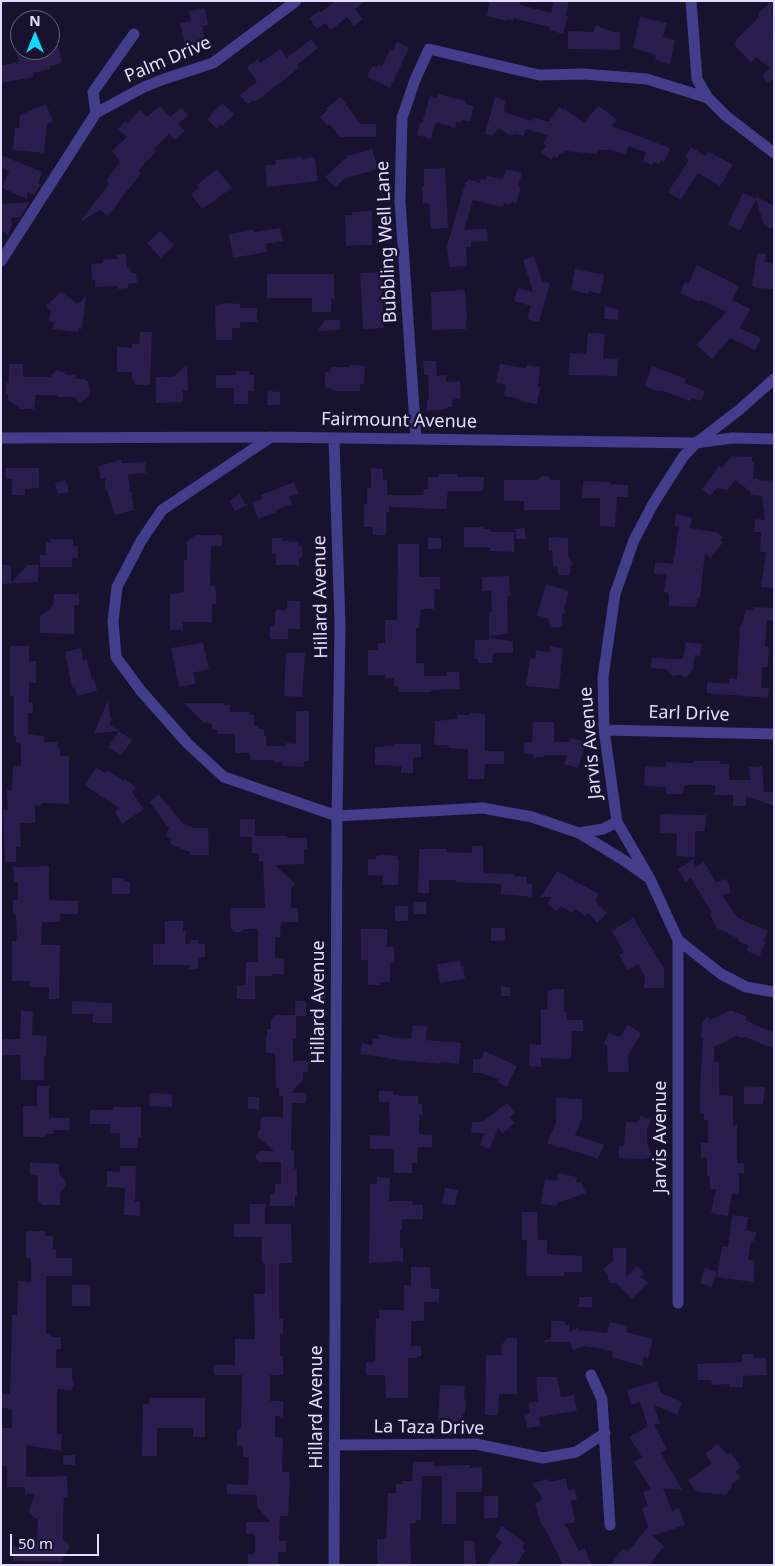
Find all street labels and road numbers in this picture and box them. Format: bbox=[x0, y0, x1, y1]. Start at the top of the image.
street label: Palm Drive bbox=[122, 32, 214, 88]
street label: Bubbling Well Lane bbox=[372, 160, 402, 324]
street label: Fairmount Avenue bbox=[321, 409, 477, 433]
street label: Hillard Avenue bbox=[309, 535, 333, 659]
street label: Jarvis Avenue bbox=[575, 686, 607, 800]
street label: Earl Drive bbox=[648, 702, 730, 726]
street label: Hillard Avenue bbox=[308, 940, 330, 1064]
street label: Jarvis Avenue bbox=[650, 1081, 672, 1193]
street label: Hillard Avenue bbox=[306, 1345, 328, 1469]
street label: La Taza Drive bbox=[374, 1416, 484, 1440]

